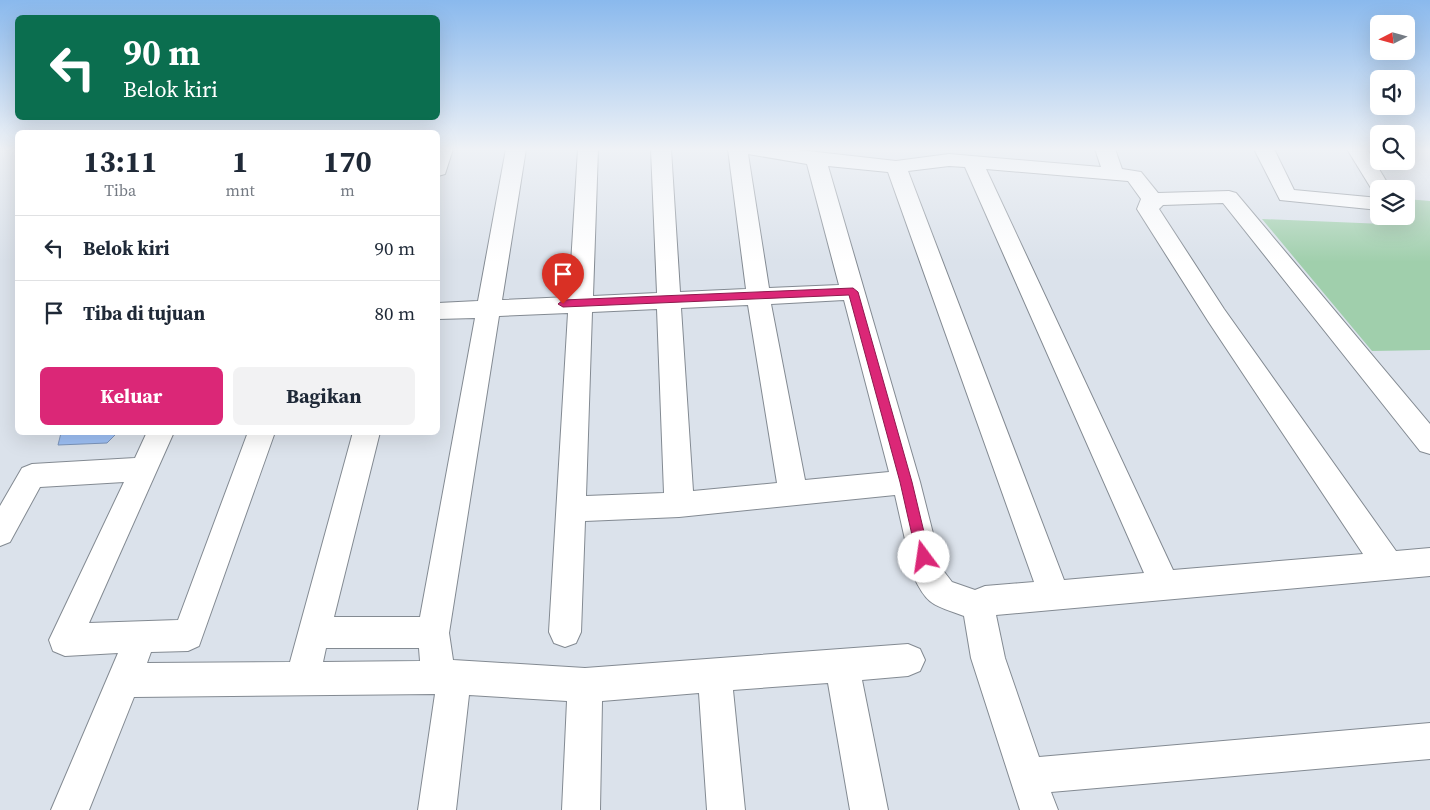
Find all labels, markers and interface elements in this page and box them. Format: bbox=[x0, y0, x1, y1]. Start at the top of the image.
north arrow bbox=[1370, 15, 1415, 60]
map controls bbox=[1370, 15, 1415, 225]
text: 90 m bbox=[123, 29, 200, 77]
icon: left bbox=[40, 35, 105, 100]
button: sound bbox=[1370, 70, 1415, 115]
text: Belok kiri bbox=[123, 74, 218, 104]
button: search bbox=[1370, 125, 1415, 170]
text: 13:11 bbox=[83, 141, 157, 182]
text: 1 bbox=[232, 141, 248, 182]
text: 170 bbox=[323, 141, 372, 182]
text: Tiba bbox=[104, 179, 136, 201]
text: mnt bbox=[226, 179, 255, 201]
text: m bbox=[340, 179, 355, 201]
button: layers bbox=[1370, 180, 1415, 225]
icon: left bbox=[40, 234, 68, 262]
text: Belok kiri bbox=[83, 235, 170, 261]
text: 90 m bbox=[374, 235, 415, 261]
pin bbox=[542, 253, 584, 304]
icon: arrive bbox=[549, 260, 577, 288]
icon: arrive bbox=[40, 299, 68, 327]
text: Tiba di tujuan bbox=[83, 300, 205, 326]
text: 80 m bbox=[374, 300, 415, 326]
button: Keluar bbox=[40, 367, 223, 425]
button: Bagikan bbox=[233, 367, 415, 425]
position arrow bbox=[897, 530, 949, 582]

